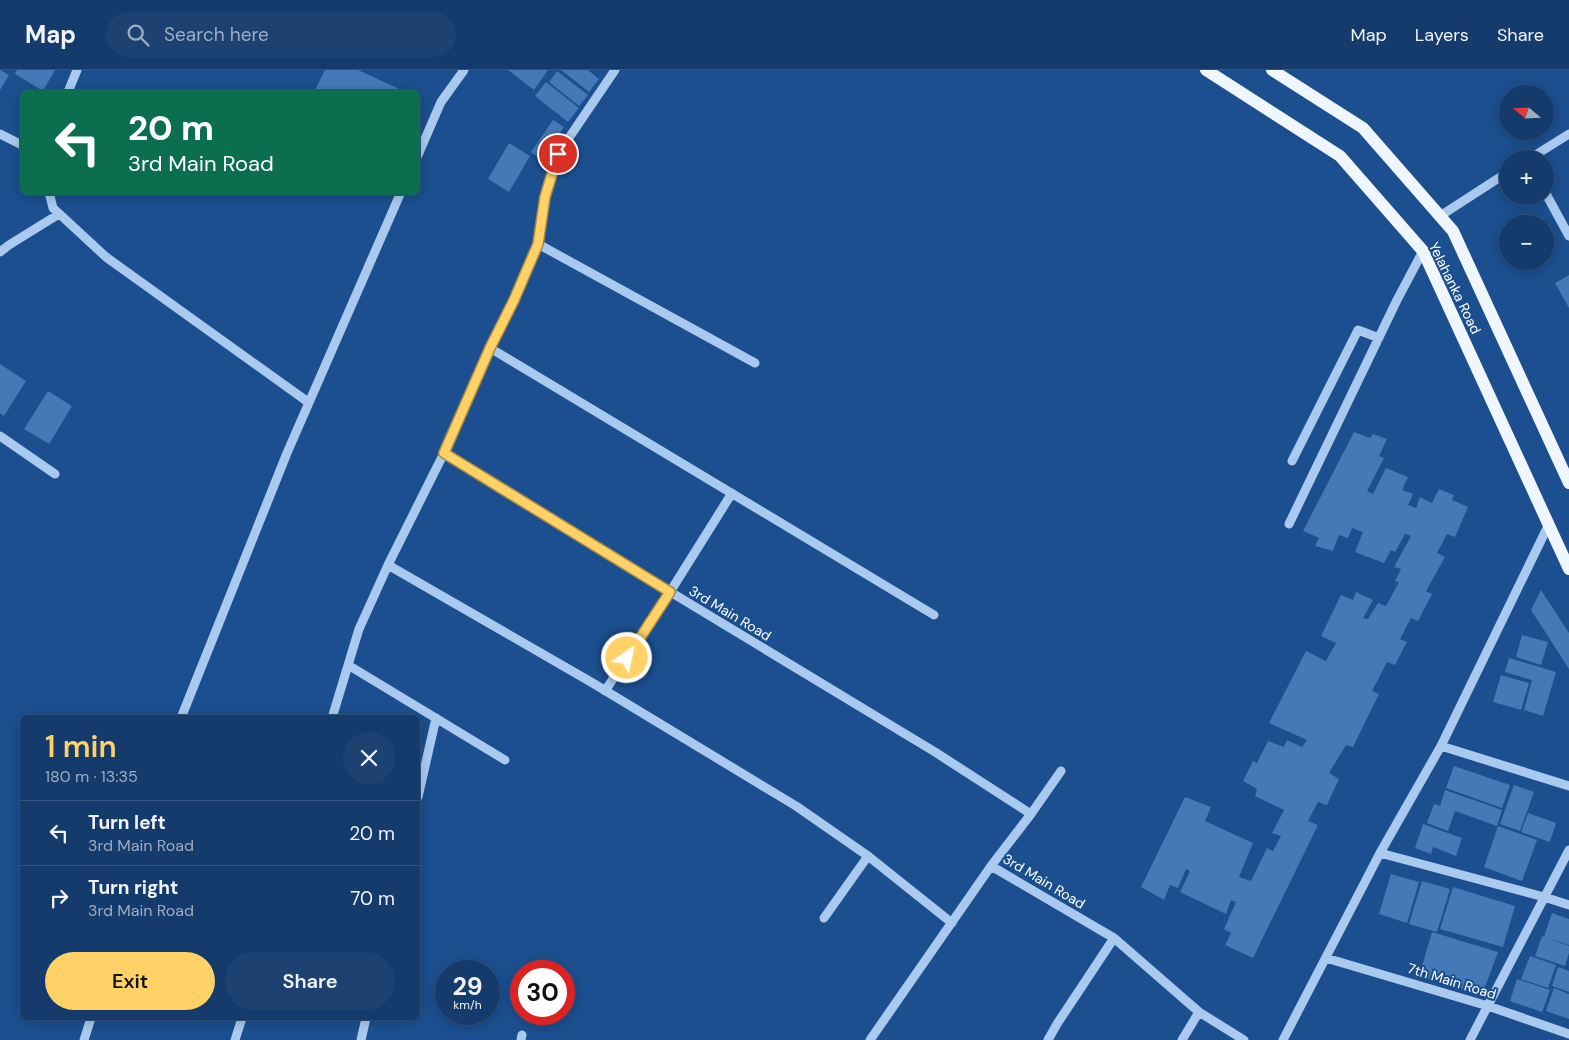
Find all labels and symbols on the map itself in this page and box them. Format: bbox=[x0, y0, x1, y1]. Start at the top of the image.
north arrow bbox=[1499, 85, 1554, 140]
pin bbox=[537, 133, 579, 175]
street label: Yelahanka Road bbox=[1425, 239, 1485, 337]
street label: 3rd Main Road bbox=[686, 581, 774, 645]
position arrow bbox=[600, 631, 652, 683]
street label: 3rd Main Road bbox=[1000, 849, 1088, 913]
street label: 7th Main Road bbox=[1405, 959, 1499, 1003]
speed limit sign: 30 bbox=[510, 960, 575, 1025]

